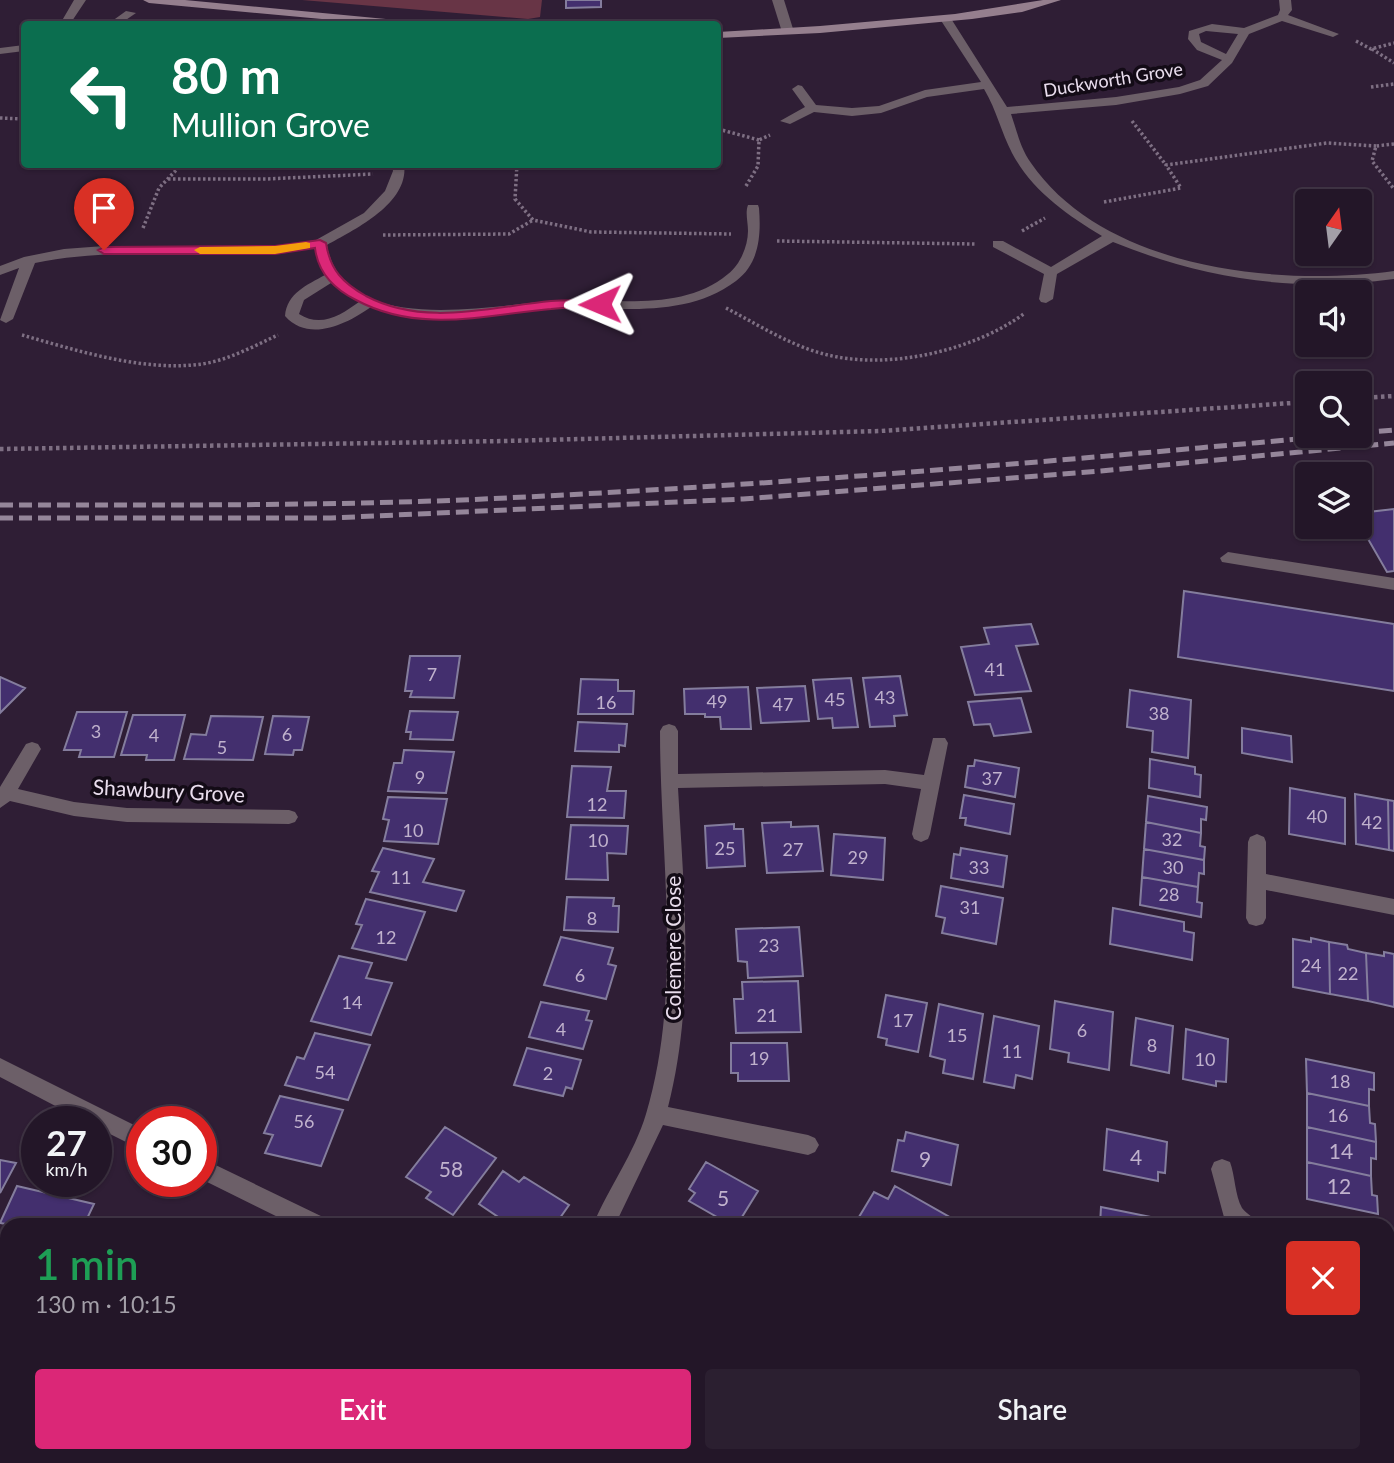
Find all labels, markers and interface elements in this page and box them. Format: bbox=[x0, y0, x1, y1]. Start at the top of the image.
text: 80 m bbox=[171, 46, 281, 104]
icon: left bbox=[56, 49, 147, 140]
street label: Duckworth Grove bbox=[1042, 57, 1184, 101]
text: Mullion Grove bbox=[171, 105, 370, 144]
pin bbox=[74, 178, 134, 250]
icon: arrive bbox=[85, 189, 123, 227]
north arrow bbox=[1295, 189, 1372, 266]
map controls bbox=[1295, 189, 1372, 539]
position arrow bbox=[563, 267, 637, 341]
button: sound bbox=[1295, 280, 1372, 357]
button: search bbox=[1295, 371, 1372, 448]
button: layers bbox=[1295, 462, 1372, 539]
house number: 41 bbox=[985, 658, 1005, 680]
house number: 7 bbox=[427, 663, 437, 685]
house number: 43 bbox=[875, 686, 895, 708]
house number: 45 bbox=[825, 688, 845, 710]
house number: 49 bbox=[707, 690, 727, 712]
house number: 16 bbox=[596, 691, 616, 713]
house number: 47 bbox=[773, 693, 793, 715]
house number: 38 bbox=[1149, 702, 1169, 724]
house number: 3 bbox=[91, 720, 101, 742]
house number: 6 bbox=[282, 723, 292, 745]
house number: 4 bbox=[149, 724, 159, 746]
house number: 5 bbox=[217, 736, 227, 758]
house number: 9 bbox=[415, 766, 425, 788]
house number: 37 bbox=[982, 767, 1002, 789]
street label: Shawbury Grove bbox=[92, 774, 246, 806]
house number: 12 bbox=[587, 793, 607, 815]
house number: 40 bbox=[1307, 805, 1327, 827]
house number: 42 bbox=[1362, 811, 1382, 833]
house number: 10 bbox=[403, 819, 423, 841]
house number: 32 bbox=[1162, 828, 1182, 850]
house number: 10 bbox=[588, 829, 608, 851]
house number: 25 bbox=[715, 837, 735, 859]
house number: 27 bbox=[783, 838, 803, 860]
house number: 29 bbox=[848, 846, 868, 868]
house number: 33 bbox=[969, 856, 989, 878]
house number: 30 bbox=[1163, 856, 1183, 878]
house number: 11 bbox=[391, 866, 411, 888]
street label: Colemere Close bbox=[660, 876, 685, 1020]
house number: 28 bbox=[1159, 883, 1179, 905]
house number: 31 bbox=[960, 896, 980, 918]
house number: 8 bbox=[587, 907, 597, 929]
house number: 12 bbox=[376, 926, 396, 948]
house number: 23 bbox=[759, 934, 779, 956]
house number: 24 bbox=[1301, 954, 1321, 976]
house number: 22 bbox=[1338, 962, 1358, 984]
house number: 6 bbox=[575, 964, 585, 986]
house number: 14 bbox=[342, 991, 362, 1013]
house number: 21 bbox=[757, 1004, 777, 1026]
house number: 17 bbox=[893, 1009, 913, 1031]
house number: 4 bbox=[556, 1018, 566, 1040]
house number: 6 bbox=[1077, 1019, 1087, 1041]
house number: 15 bbox=[947, 1024, 967, 1046]
house number: 8 bbox=[1147, 1034, 1157, 1056]
house number: 11 bbox=[1002, 1040, 1022, 1062]
house number: 19 bbox=[749, 1047, 769, 1069]
house number: 10 bbox=[1195, 1048, 1215, 1070]
house number: 54 bbox=[315, 1061, 335, 1083]
house number: 2 bbox=[543, 1062, 553, 1084]
house number: 18 bbox=[1330, 1070, 1350, 1092]
house number: 16 bbox=[1328, 1104, 1348, 1126]
speed limit sign: 30 bbox=[126, 1106, 217, 1197]
house number: 56 bbox=[294, 1110, 314, 1132]
text: 27 bbox=[46, 1121, 87, 1163]
house number: 14 bbox=[1329, 1138, 1353, 1163]
house number: 4 bbox=[1130, 1144, 1142, 1169]
house number: 9 bbox=[919, 1146, 931, 1171]
house number: 58 bbox=[439, 1156, 463, 1181]
text: km/h bbox=[45, 1158, 88, 1180]
house number: 12 bbox=[1327, 1173, 1351, 1198]
house number: 5 bbox=[717, 1185, 729, 1210]
text: 1 min bbox=[35, 1239, 139, 1289]
button: close bbox=[1286, 1241, 1360, 1315]
text: 130 m · 10:15 bbox=[35, 1290, 177, 1318]
button: Exit bbox=[35, 1369, 691, 1449]
button: Share bbox=[705, 1369, 1360, 1449]

